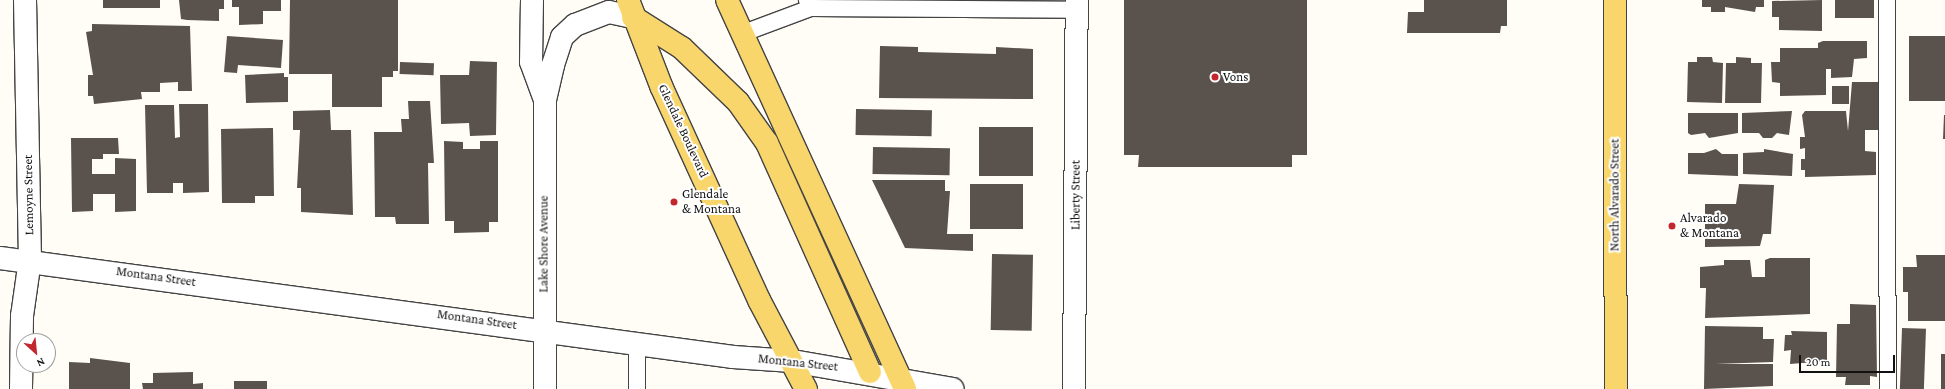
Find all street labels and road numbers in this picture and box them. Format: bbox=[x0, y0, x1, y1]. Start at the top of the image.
street label: Glendale Boulevard bbox=[654, 82, 712, 180]
street label: North Alvarado Street bbox=[1607, 139, 1623, 251]
street label: Lemoyne Street bbox=[20, 155, 38, 235]
street label: Liberty Street bbox=[1068, 160, 1084, 230]
street label: Lake Shore Avenue bbox=[536, 195, 552, 293]
street label: Montana Street bbox=[115, 264, 197, 290]
street label: Montana Street bbox=[436, 307, 518, 333]
street label: Montana Street bbox=[757, 351, 839, 375]

